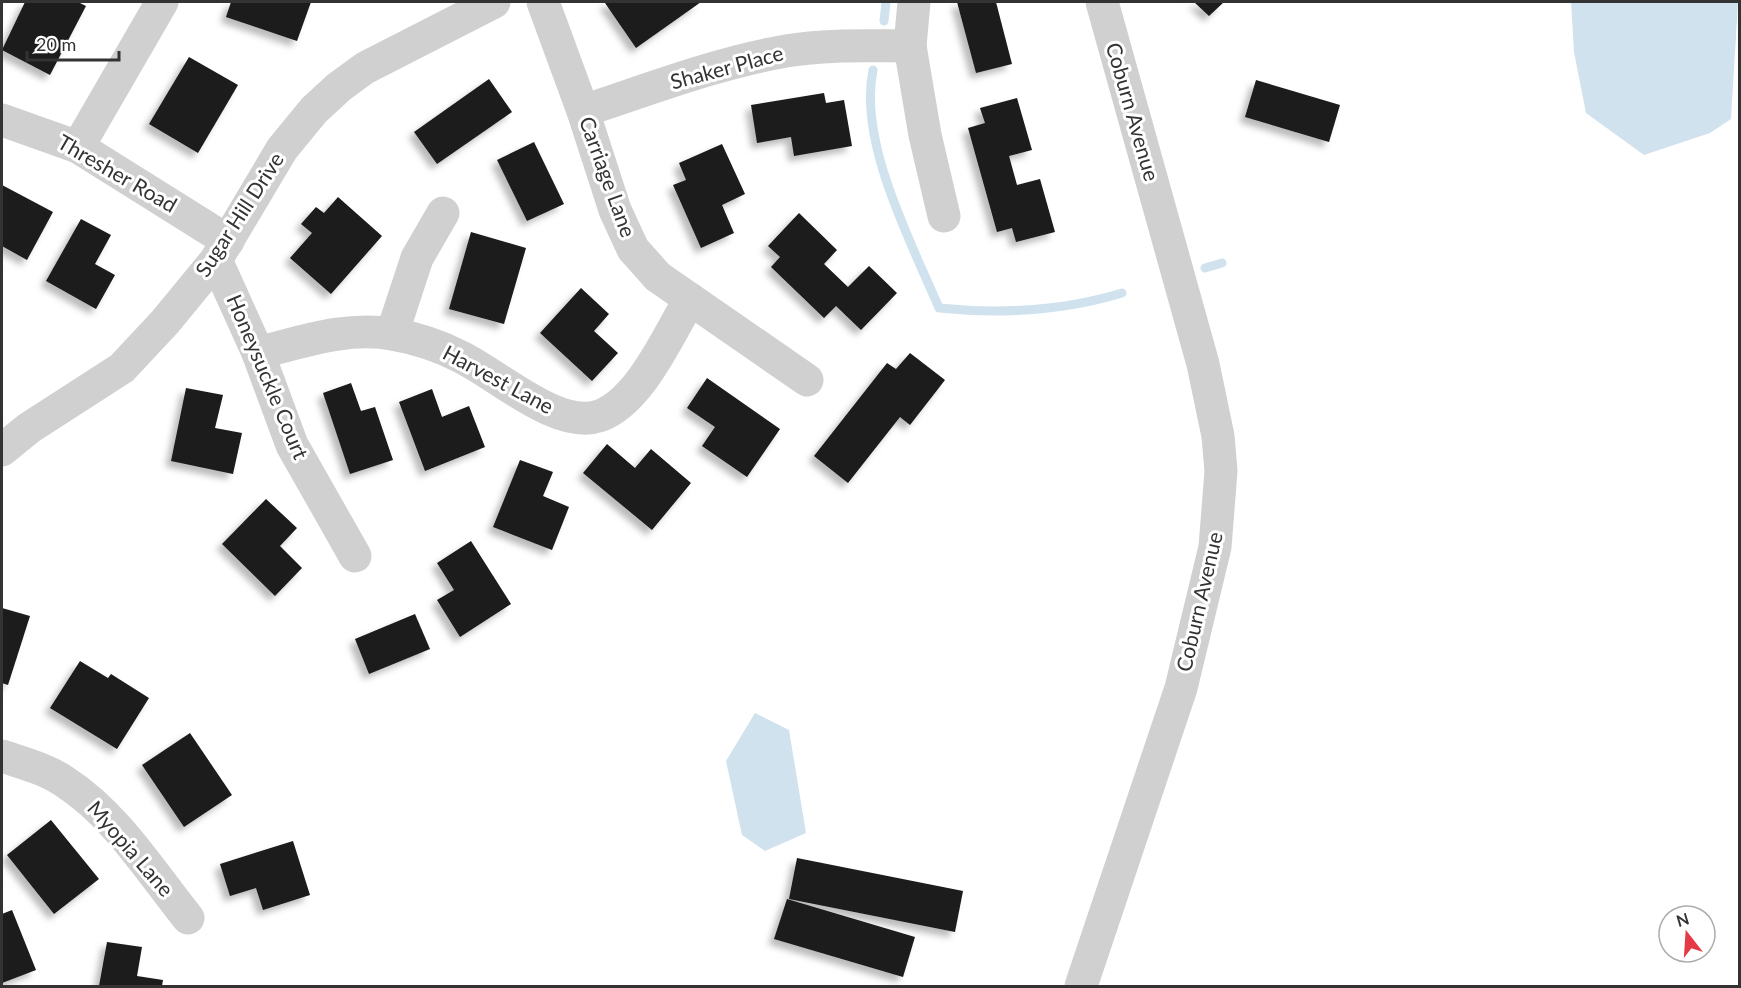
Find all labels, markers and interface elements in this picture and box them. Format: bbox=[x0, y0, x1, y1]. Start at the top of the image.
scale bar bbox=[27, 24, 118, 62]
text: 20 m bbox=[36, 33, 76, 55]
street label: Shaker Place bbox=[667, 39, 786, 94]
street label: Coburn Avenue bbox=[1102, 40, 1165, 184]
street label: Carriage Lane bbox=[575, 113, 642, 240]
street label: Thresher Road bbox=[54, 129, 182, 217]
street label: Sugar Hill Drive bbox=[189, 147, 288, 281]
street label: Honeysuckle Court bbox=[222, 290, 315, 463]
street label: Harvest Lane bbox=[439, 339, 558, 418]
street label: Coburn Avenue bbox=[1170, 529, 1227, 674]
street label: Myopia Lane bbox=[83, 795, 179, 901]
north arrow bbox=[1657, 904, 1717, 964]
text: N bbox=[1674, 908, 1691, 930]

